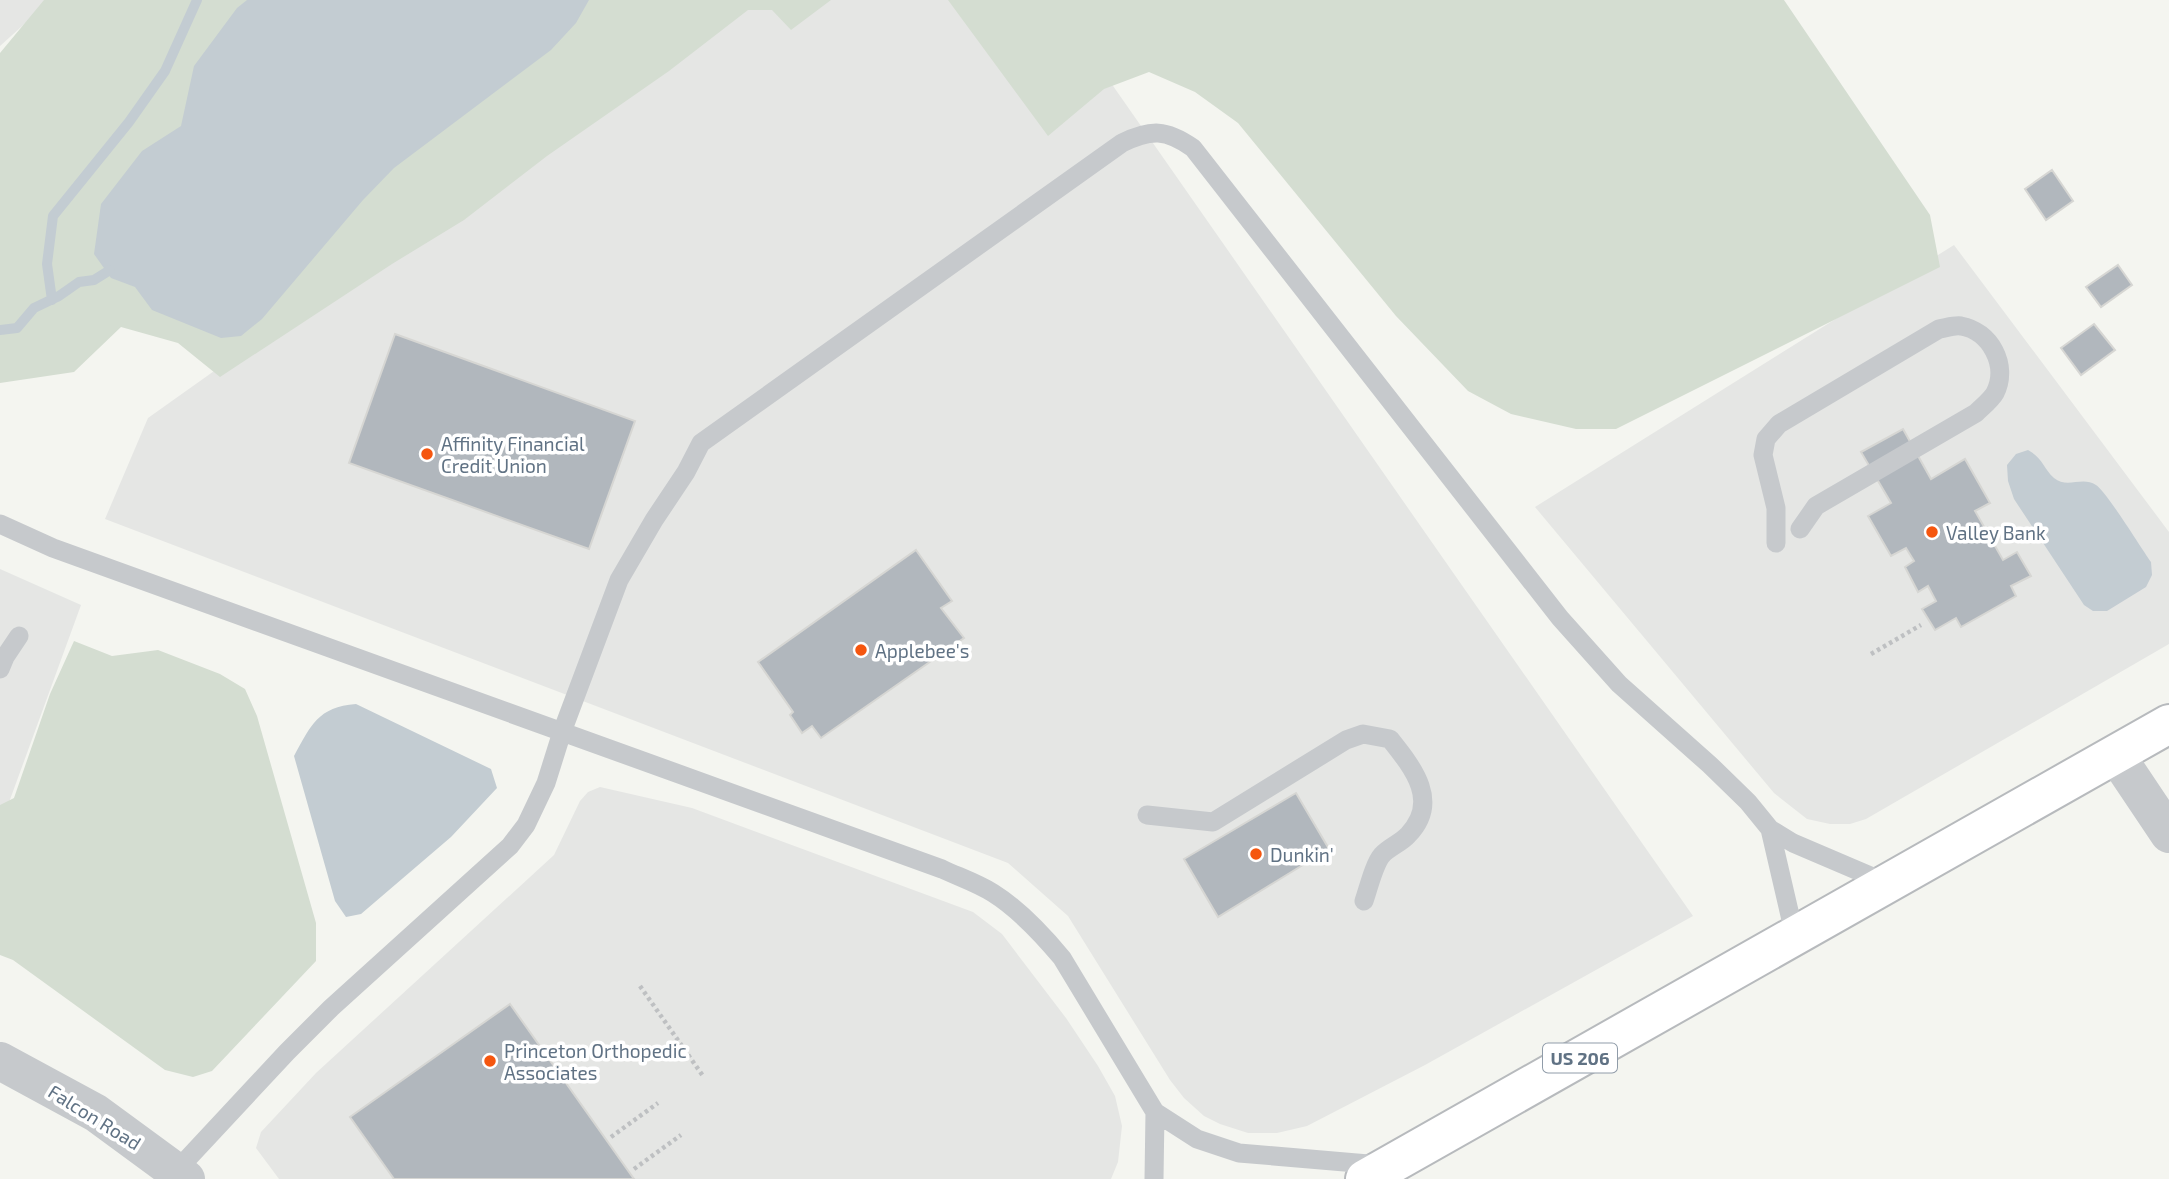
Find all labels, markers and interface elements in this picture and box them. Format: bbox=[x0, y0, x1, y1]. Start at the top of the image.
place label: Affinity Financial Credit Union bbox=[441, 432, 585, 477]
marker: Affinity Financial Credit Union bbox=[419, 446, 435, 462]
place label: Valley Bank bbox=[1946, 521, 2046, 544]
marker: Valley Bank bbox=[1924, 524, 1940, 540]
place label: Applebee's bbox=[875, 639, 969, 662]
marker: Applebee's bbox=[853, 642, 869, 658]
place label: Dunkin' bbox=[1270, 843, 1334, 866]
marker: Dunkin' bbox=[1248, 846, 1264, 862]
place label: Princeton Orthopedic Associates bbox=[504, 1039, 687, 1084]
road number: US 206 bbox=[1543, 1044, 1617, 1072]
marker: Princeton Orthopedic Associates bbox=[482, 1053, 498, 1069]
street label: Falcon Road bbox=[44, 1079, 146, 1155]

